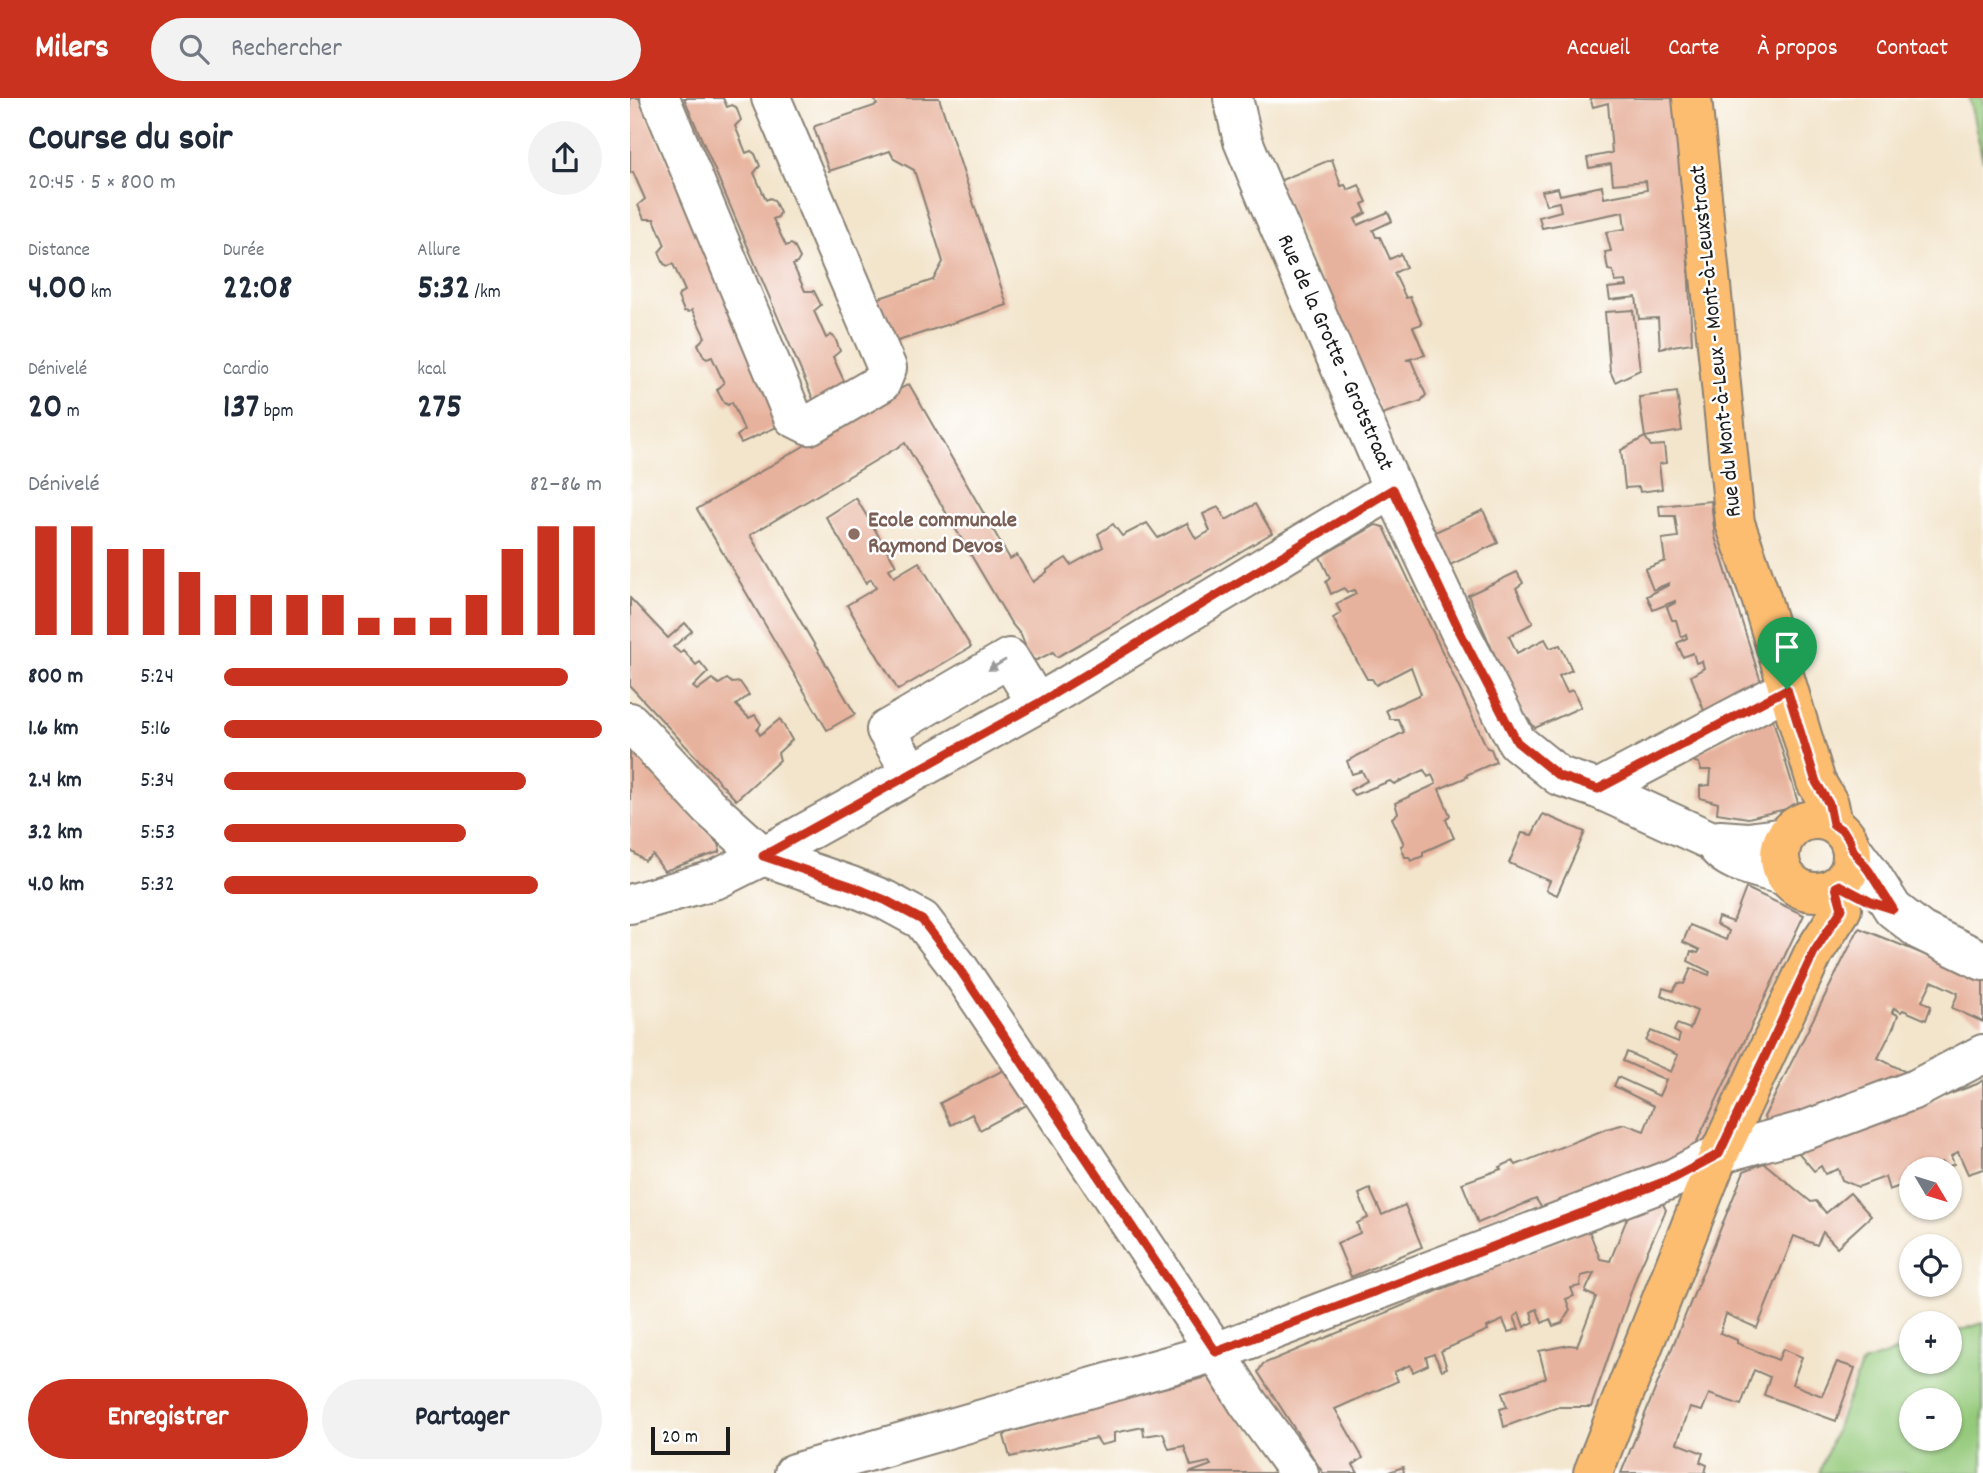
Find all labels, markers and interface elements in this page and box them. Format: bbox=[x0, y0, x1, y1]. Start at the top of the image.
search box bbox=[151, 18, 641, 81]
text: Milers bbox=[35, 26, 109, 73]
icon: search bbox=[175, 30, 213, 68]
text: Rechercher bbox=[231, 31, 342, 68]
text: Accueil bbox=[1566, 32, 1630, 66]
text: Carte bbox=[1668, 32, 1719, 66]
text: À propos bbox=[1757, 32, 1838, 66]
text: Contact bbox=[1876, 32, 1948, 66]
text: Course du soir bbox=[28, 113, 232, 168]
button: share bbox=[528, 121, 602, 195]
street label: Rue du Mont-à-Leux - Mont-à-Leuxstraat bbox=[1682, 163, 1752, 519]
text: 20:45 · 5 × 800 m bbox=[28, 167, 176, 200]
street label: Rue de la Grotte - Grotstraat bbox=[1267, 229, 1401, 477]
text: Distance bbox=[28, 238, 90, 265]
text: Durée bbox=[223, 238, 264, 265]
text: Allure bbox=[417, 238, 460, 265]
text: 4.00 bbox=[28, 265, 87, 315]
text: 22:08 bbox=[223, 265, 292, 315]
text: 5:32 bbox=[417, 265, 470, 315]
text: km bbox=[87, 280, 112, 307]
text: /km bbox=[470, 280, 501, 307]
text: Dénivelé bbox=[28, 357, 87, 384]
text: Cardio bbox=[223, 357, 269, 384]
text: kcal bbox=[417, 357, 446, 384]
text: 20 bbox=[28, 384, 62, 434]
text: 137 bbox=[223, 384, 259, 434]
text: 275 bbox=[417, 384, 462, 434]
text: m bbox=[62, 399, 80, 426]
text: bpm bbox=[259, 399, 294, 426]
text: Dénivelé bbox=[28, 469, 100, 502]
text: 82–86 m bbox=[530, 469, 602, 502]
place label: Ecole communale Raymond Devos bbox=[868, 505, 1017, 564]
marker: Ecole communale Raymond Devos bbox=[846, 526, 862, 542]
pin bbox=[1757, 617, 1817, 689]
icon: arrive bbox=[1768, 628, 1806, 666]
one-way arrow bbox=[987, 659, 1006, 671]
text: 800 m bbox=[28, 661, 83, 694]
text: 5:24 bbox=[140, 661, 174, 694]
text: 1.6 km bbox=[28, 713, 79, 746]
text: 5:16 bbox=[140, 713, 171, 746]
text: 2.4 km bbox=[28, 765, 82, 798]
text: 5:34 bbox=[140, 765, 174, 798]
text: 3.2 km bbox=[28, 817, 83, 850]
text: 5:53 bbox=[140, 817, 175, 850]
text: 4.0 km bbox=[28, 869, 84, 902]
text: 5:32 bbox=[140, 869, 175, 902]
north arrow bbox=[1899, 1157, 1962, 1220]
map controls bbox=[1899, 1157, 1962, 1451]
button: locate bbox=[1899, 1234, 1962, 1297]
button: + bbox=[1899, 1311, 1962, 1374]
button: Enregistrer bbox=[28, 1379, 308, 1459]
button: Partager bbox=[322, 1379, 602, 1459]
button: − bbox=[1899, 1388, 1962, 1451]
scale bar bbox=[651, 1424, 730, 1456]
text: 20 m bbox=[662, 1425, 698, 1452]

